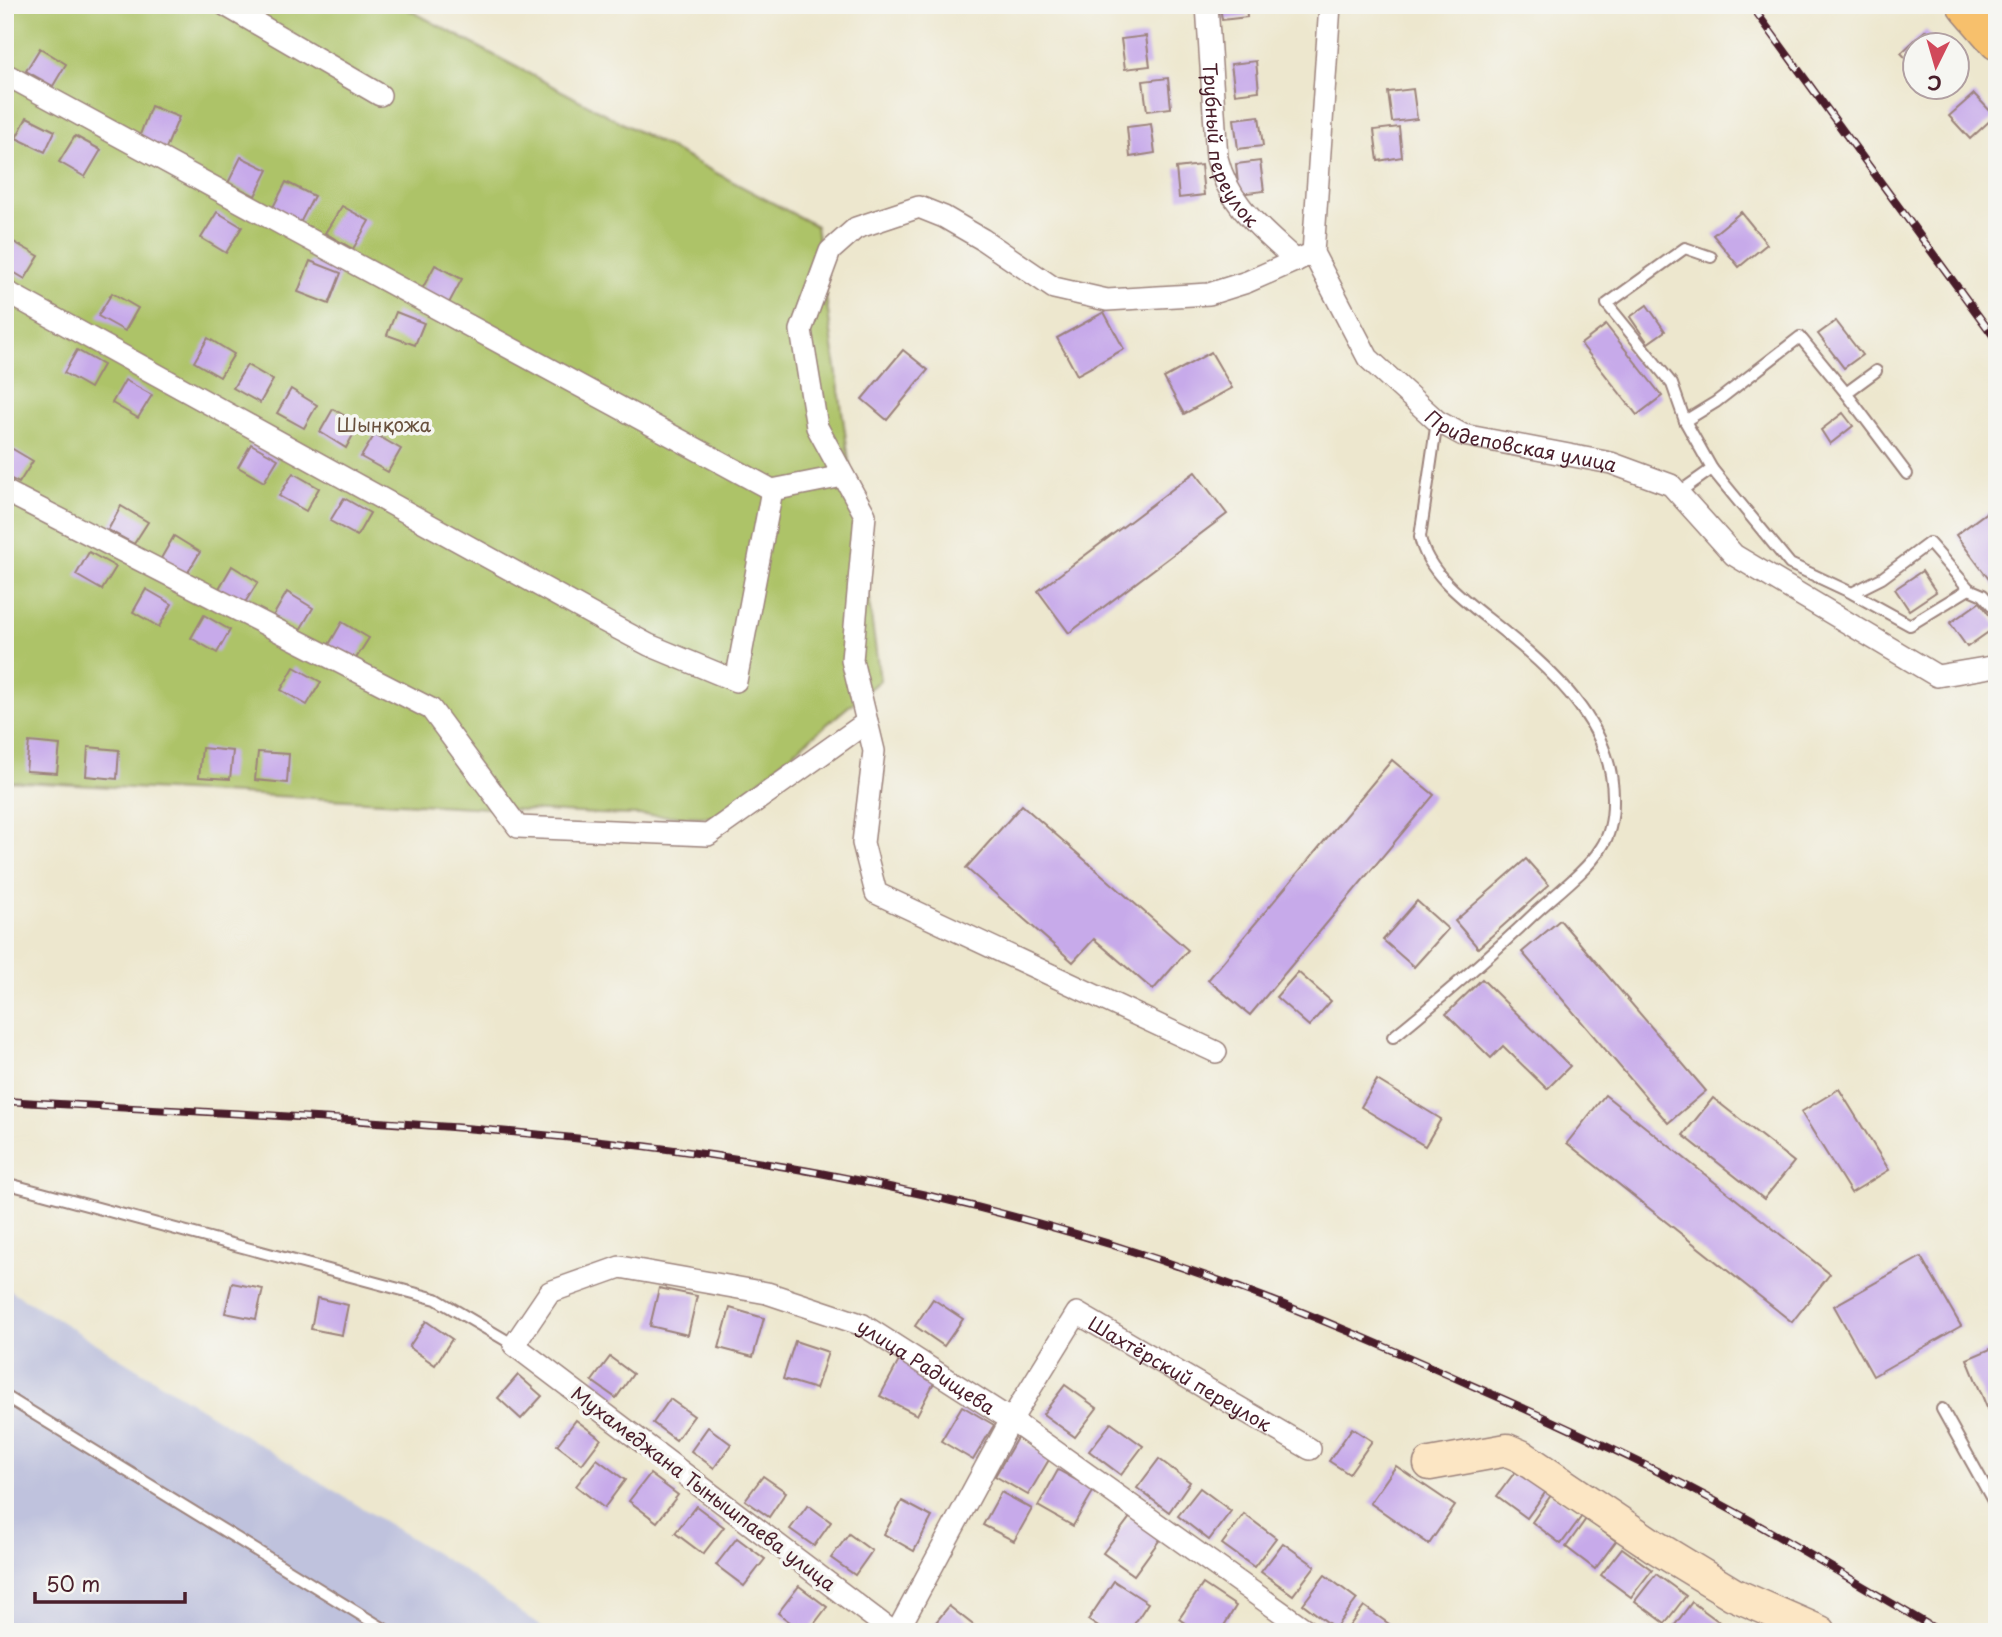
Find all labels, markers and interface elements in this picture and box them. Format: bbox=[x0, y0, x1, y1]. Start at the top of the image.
north arrow bbox=[1900, 32, 1970, 102]
street label: Трубный переулок bbox=[1197, 62, 1266, 233]
text: С bbox=[1926, 69, 1943, 99]
street label: Придеповская улица bbox=[1419, 403, 1622, 478]
park label: Шынқожа bbox=[337, 410, 432, 438]
street label: Шахтёрский переулок bbox=[1083, 1309, 1278, 1438]
street label: улица Радищева bbox=[852, 1311, 1001, 1421]
street label: Мухамеджана Тынышпаева улица bbox=[566, 1379, 842, 1597]
scale bar bbox=[35, 1560, 186, 1604]
text: 50 m bbox=[46, 1567, 100, 1599]

